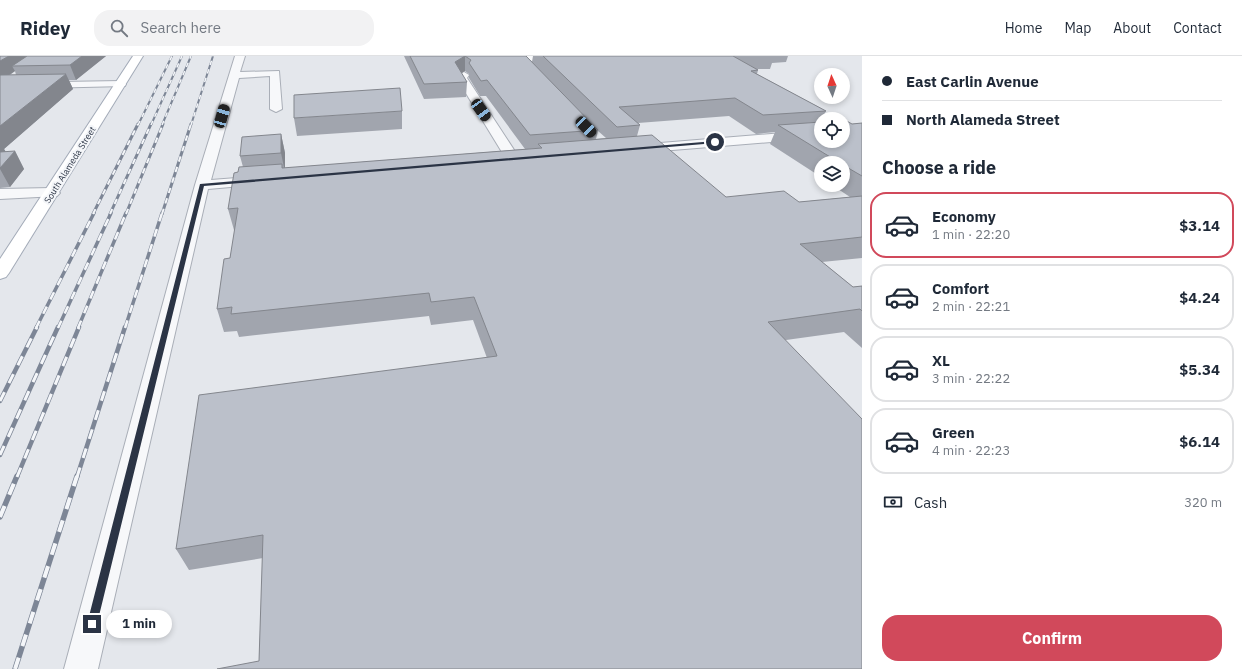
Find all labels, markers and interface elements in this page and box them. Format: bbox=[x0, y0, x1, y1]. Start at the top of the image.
search box bbox=[94, 10, 374, 46]
text: Ridey bbox=[20, 16, 70, 40]
icon: search bbox=[108, 17, 130, 39]
text: Search here bbox=[140, 18, 221, 37]
text: Home bbox=[1005, 19, 1042, 37]
text: Map bbox=[1064, 19, 1091, 37]
text: About bbox=[1113, 19, 1151, 37]
text: Contact bbox=[1173, 19, 1222, 37]
north arrow bbox=[814, 68, 850, 104]
map controls bbox=[814, 68, 850, 192]
text: East Carlin Avenue bbox=[906, 72, 1039, 91]
car bbox=[469, 97, 493, 123]
car bbox=[213, 103, 231, 129]
text: North Alameda Street bbox=[906, 110, 1060, 129]
button: locate bbox=[814, 112, 850, 148]
car bbox=[573, 114, 599, 140]
street label: South Alameda Street bbox=[41, 124, 98, 205]
route start bbox=[706, 133, 724, 151]
button: layers bbox=[814, 156, 850, 192]
text: Choose a ride bbox=[882, 156, 996, 179]
icon: car bbox=[884, 207, 920, 243]
text: Economy bbox=[932, 207, 996, 226]
text: $3.14 bbox=[1179, 216, 1220, 235]
text: 1 min · 22:20 bbox=[932, 226, 1010, 243]
icon: car bbox=[884, 279, 920, 315]
text: Comfort bbox=[932, 279, 989, 298]
text: $4.24 bbox=[1179, 288, 1220, 307]
text: 2 min · 22:21 bbox=[932, 298, 1010, 315]
icon: car bbox=[884, 351, 920, 387]
text: XL bbox=[932, 351, 950, 370]
text: $5.34 bbox=[1179, 360, 1220, 379]
text: 3 min · 22:22 bbox=[932, 370, 1010, 387]
icon: car bbox=[884, 423, 920, 459]
text: Green bbox=[932, 423, 975, 442]
text: $6.14 bbox=[1179, 432, 1220, 451]
text: 4 min · 22:23 bbox=[932, 442, 1010, 459]
icon: cash bbox=[882, 491, 904, 513]
text: Cash bbox=[914, 493, 947, 512]
text: 320 m bbox=[1184, 494, 1222, 511]
callout: 1 min bbox=[106, 610, 172, 638]
route end bbox=[83, 615, 101, 633]
text: 1 min bbox=[122, 615, 156, 632]
button: Confirm bbox=[882, 615, 1222, 661]

